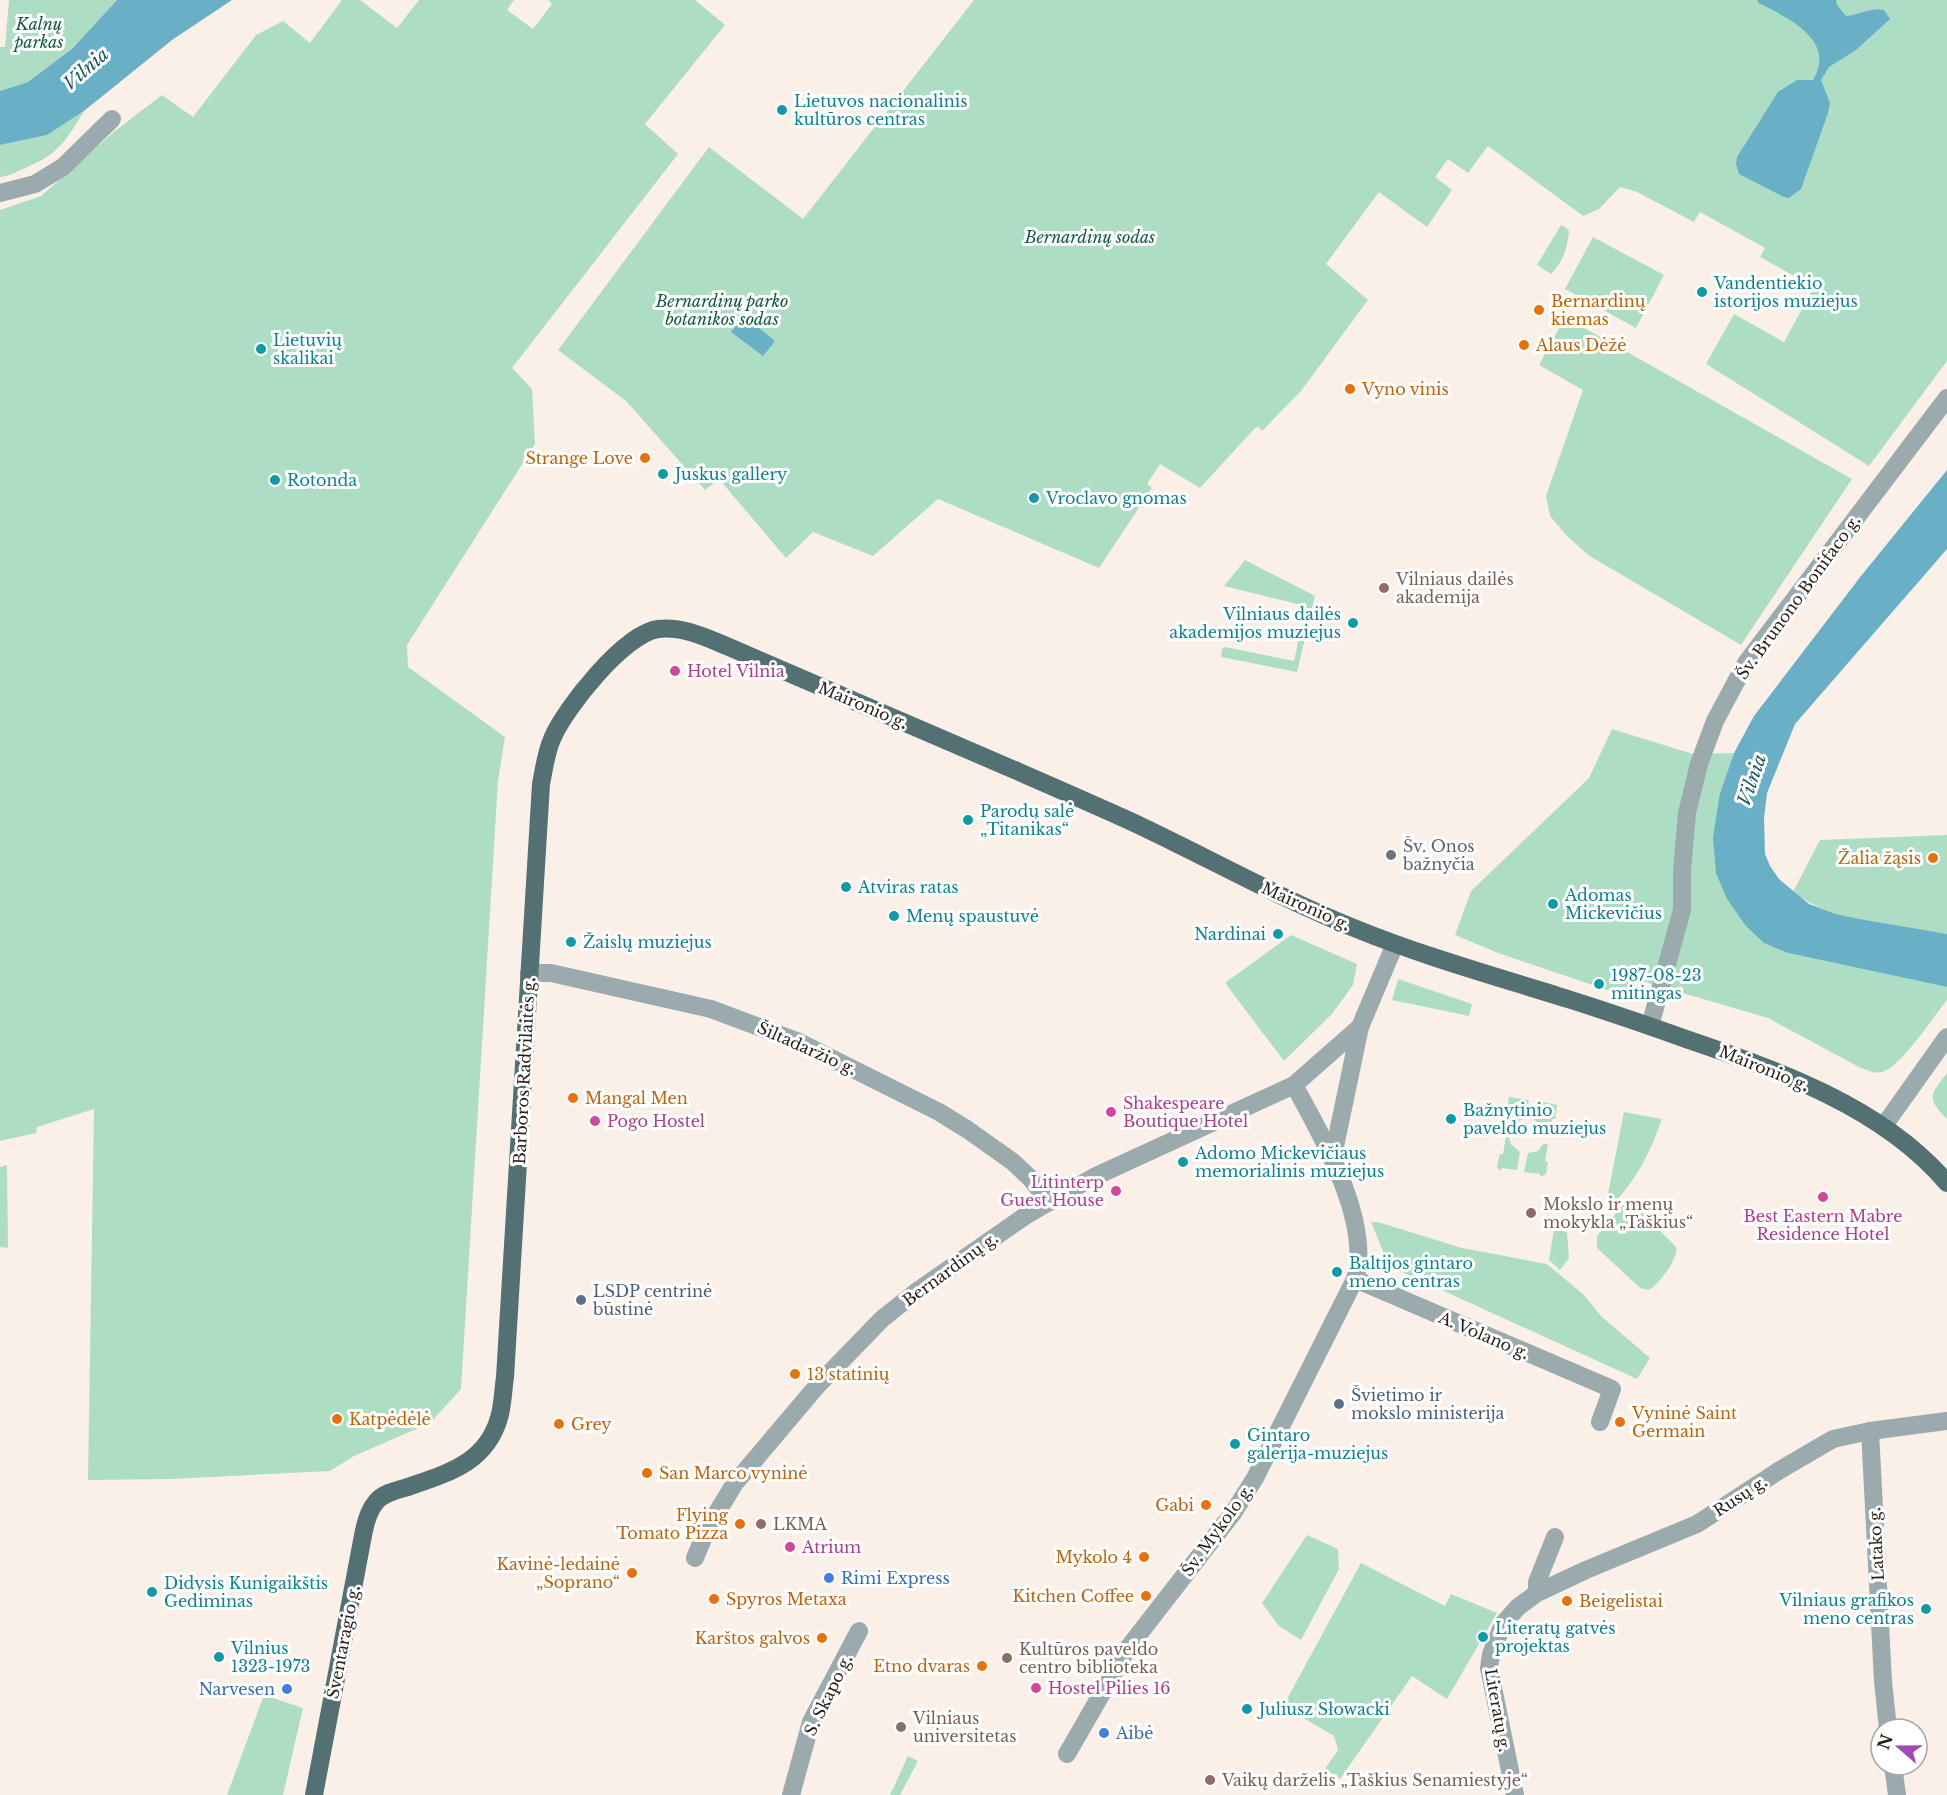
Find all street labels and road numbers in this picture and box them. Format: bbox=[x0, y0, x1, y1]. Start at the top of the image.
street label: Šv. Brunono Bonifaco g. bbox=[1732, 511, 1864, 683]
street label: Maironio g. bbox=[815, 677, 911, 733]
street label: Maironio g. bbox=[1259, 878, 1353, 934]
street label: Barboros Radvilaitės g. bbox=[509, 977, 539, 1165]
street label: Šiltadaržio g. bbox=[754, 1017, 860, 1079]
street label: Maironio g. bbox=[1716, 1041, 1812, 1095]
street label: Bernardinų g. bbox=[898, 1228, 1002, 1310]
street label: A. Volano g. bbox=[1435, 1307, 1532, 1363]
street label: Rusų g. bbox=[1710, 1471, 1770, 1521]
street label: Šv. Mykolo g. bbox=[1177, 1480, 1257, 1580]
street label: Latako g. bbox=[1864, 1507, 1888, 1581]
street label: Šventaragio g. bbox=[322, 1584, 364, 1700]
street label: S. Skapo g. bbox=[800, 1651, 856, 1739]
street label: Literatų g. bbox=[1481, 1667, 1515, 1753]

